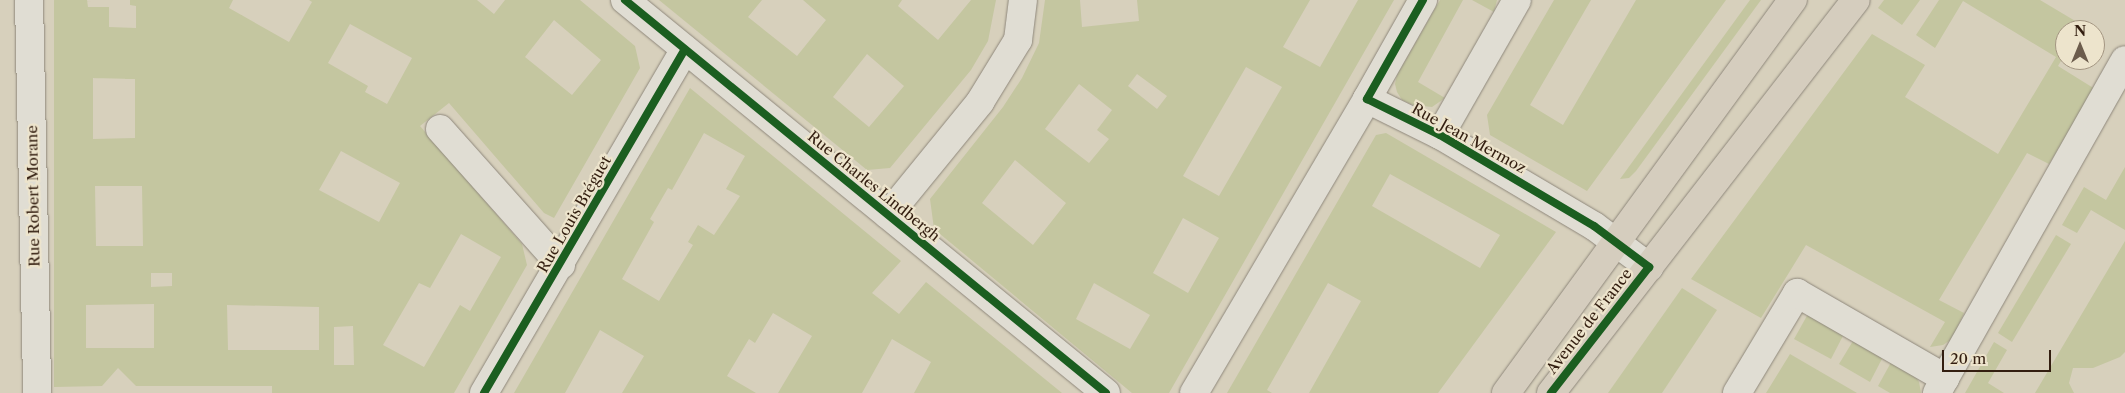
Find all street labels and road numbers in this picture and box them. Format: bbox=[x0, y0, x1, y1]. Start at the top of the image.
street label: Rue Jean Mermoz bbox=[1409, 99, 1529, 177]
street label: Rue Robert Morane bbox=[23, 125, 43, 267]
street label: Rue Charles Lindbergh bbox=[804, 127, 944, 245]
street label: Rue Louis Bréguet bbox=[533, 152, 615, 276]
street label: Avenue de France bbox=[1542, 265, 1636, 377]

